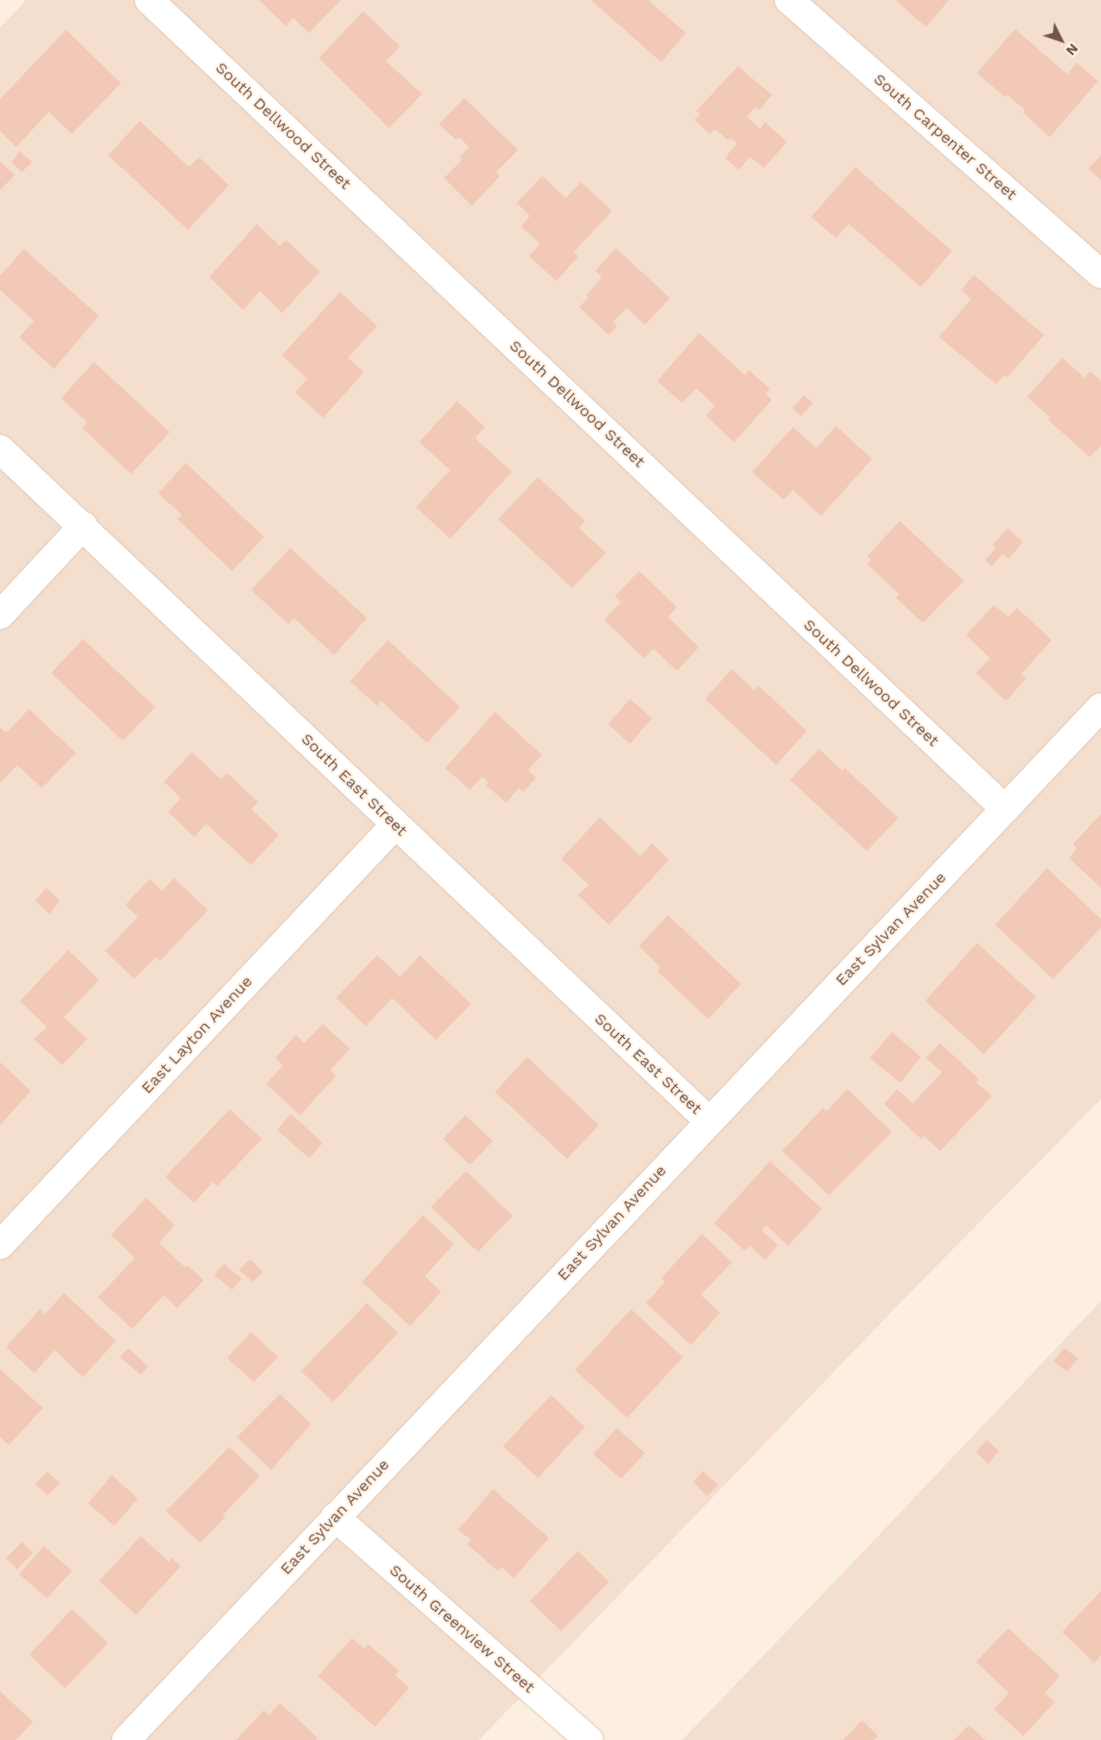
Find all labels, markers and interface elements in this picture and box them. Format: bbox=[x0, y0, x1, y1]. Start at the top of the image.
north arrow bbox=[1036, 15, 1086, 65]
text: N bbox=[1063, 41, 1082, 59]
street label: South Dellwood Street bbox=[211, 58, 355, 194]
street label: South Carpenter Street bbox=[869, 70, 1021, 204]
street label: South Dellwood Street bbox=[505, 336, 649, 472]
street label: South Dellwood Street bbox=[799, 615, 943, 751]
street label: South East Street bbox=[297, 730, 411, 840]
street label: East Sylvan Avenue bbox=[831, 868, 951, 990]
street label: East Layton Avenue bbox=[137, 972, 257, 1098]
street label: South East Street bbox=[590, 1009, 706, 1119]
street label: East Sylvan Avenue bbox=[553, 1161, 671, 1285]
street label: East Sylvan Avenue bbox=[276, 1455, 394, 1579]
street label: South Greenview Street bbox=[385, 1561, 539, 1697]

